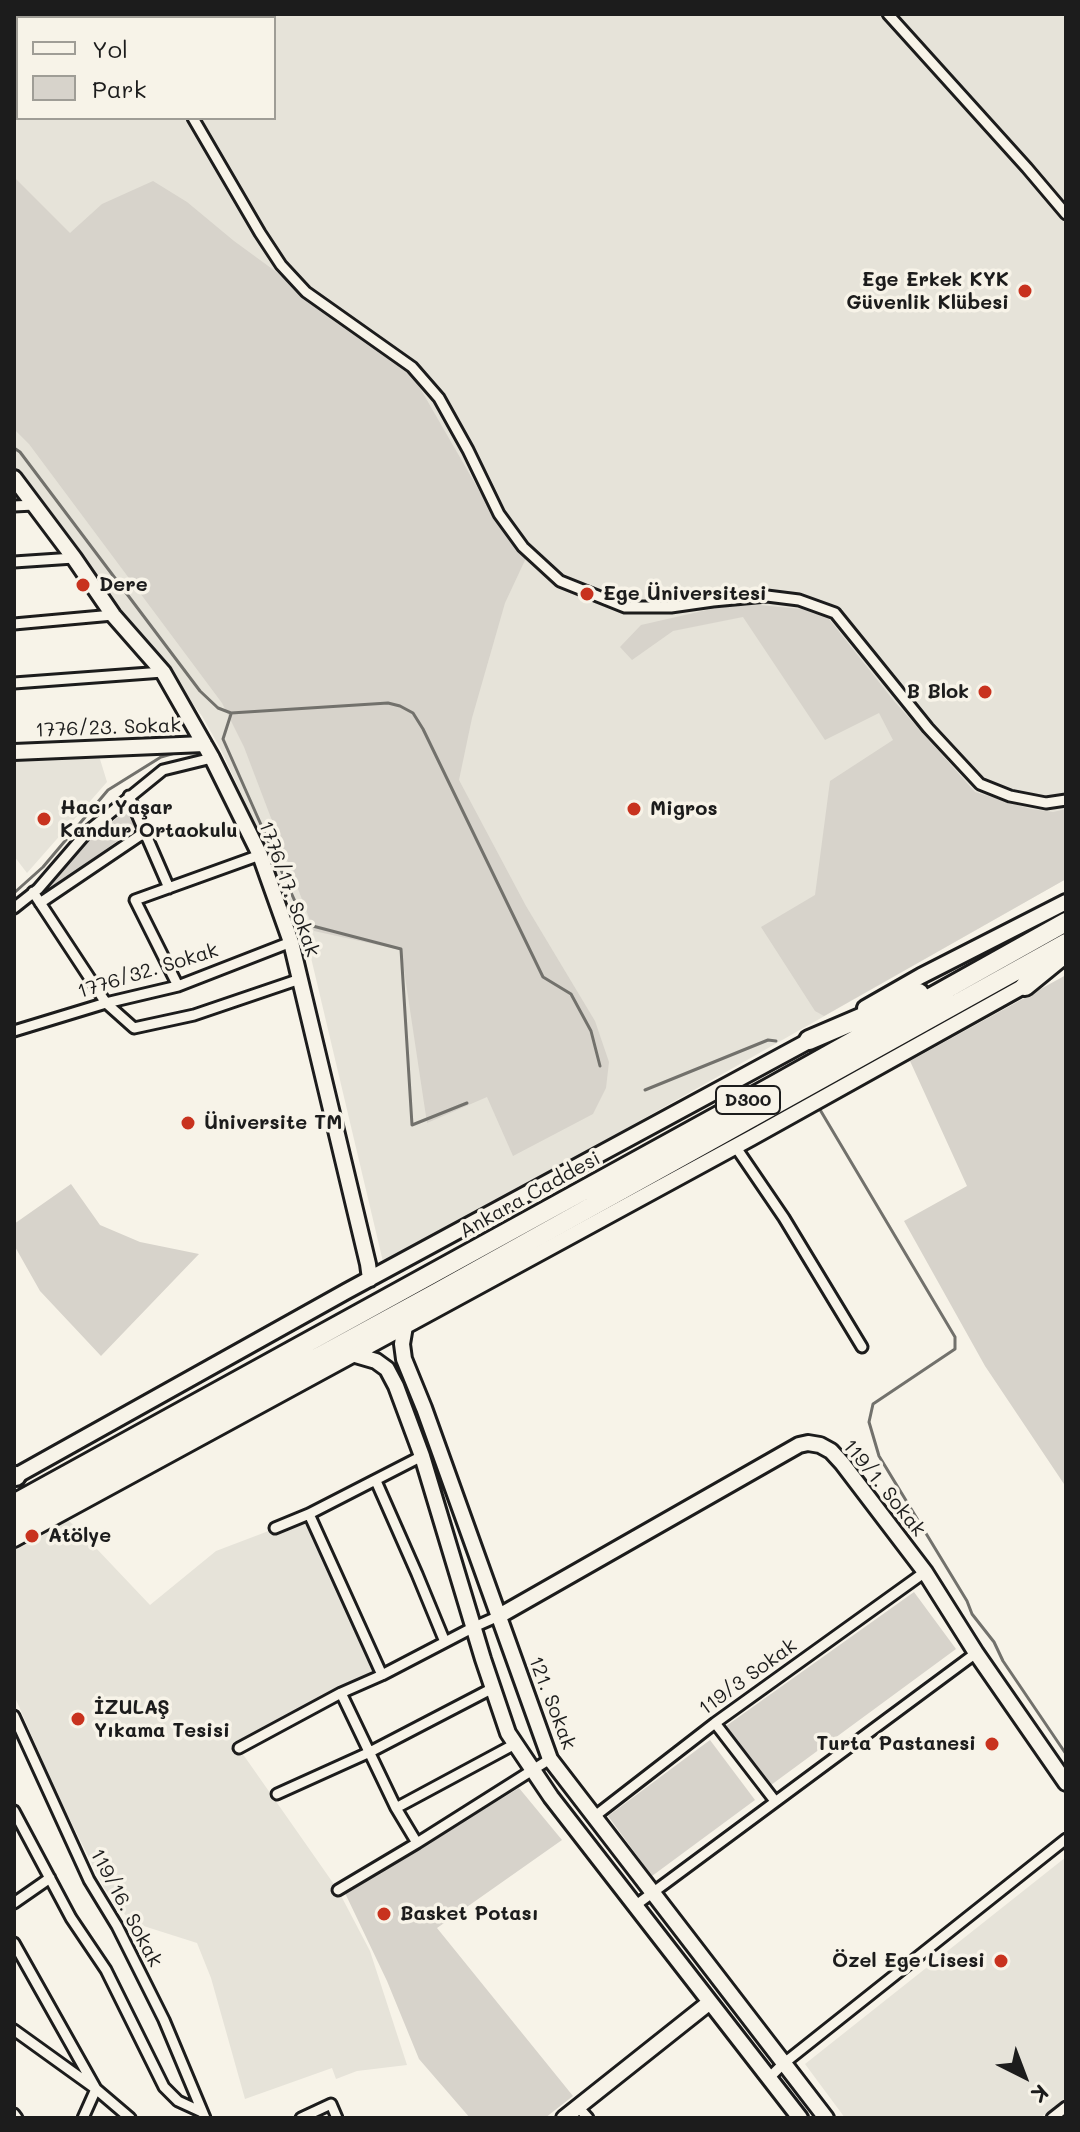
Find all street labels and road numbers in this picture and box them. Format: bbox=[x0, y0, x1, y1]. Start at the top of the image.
street label: 1776/23. Sokak bbox=[35, 713, 181, 743]
street label: 1776/17. Sokak bbox=[253, 818, 325, 960]
street label: 1776/32. Sokak bbox=[75, 938, 221, 1004]
road number: D300 bbox=[716, 1086, 780, 1114]
street label: Ankara Caddesi bbox=[455, 1146, 605, 1244]
street label: 119/1. Sokak bbox=[837, 1434, 931, 1542]
street label: 119/3 Sokak bbox=[694, 1633, 802, 1721]
street label: 121. Sokak bbox=[523, 1653, 581, 1753]
street label: 119/16. Sokak bbox=[85, 1845, 167, 1971]

